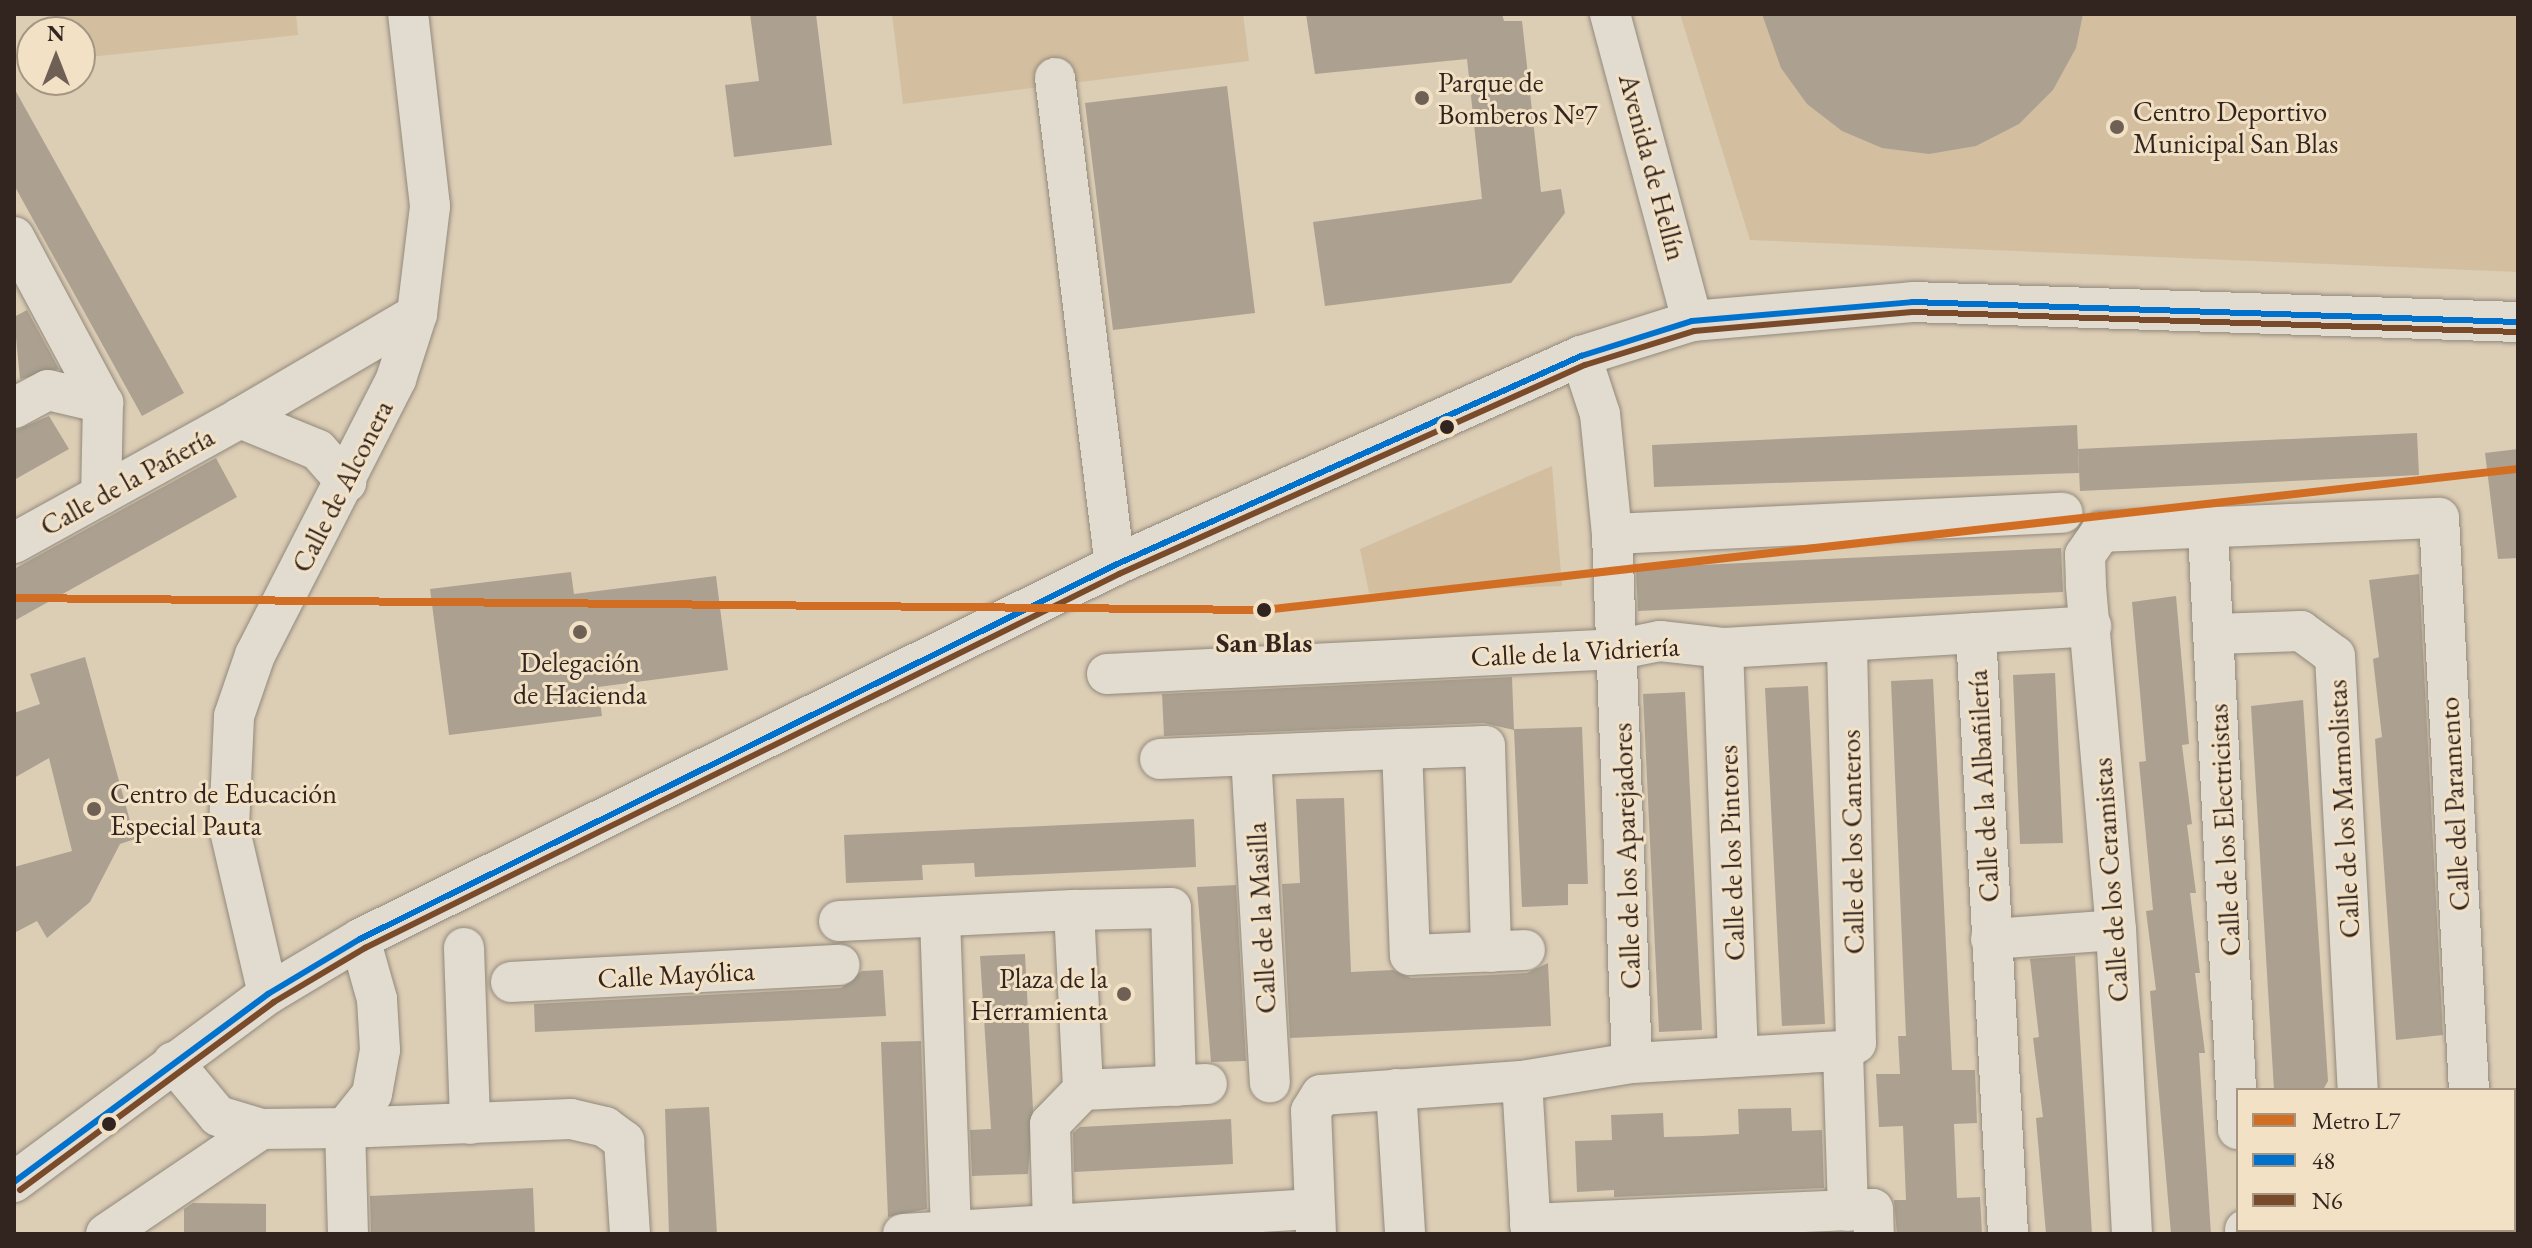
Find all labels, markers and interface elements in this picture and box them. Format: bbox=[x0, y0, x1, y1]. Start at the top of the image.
north arrow bbox=[16, 16, 96, 96]
text: N bbox=[47, 19, 65, 48]
place label: Parque de Bomberos Nº7 bbox=[1438, 65, 1598, 131]
street label: Avenida de Hellín bbox=[1612, 70, 1694, 264]
marker: Parque de Bomberos Nº7 bbox=[1413, 89, 1431, 107]
place label: Centro Deportivo Municipal San Blas bbox=[2133, 94, 2338, 160]
marker: Centro Deportivo Municipal San Blas bbox=[2108, 118, 2126, 136]
street label: Calle de Alconera bbox=[284, 394, 400, 578]
street label: Calle de la Pañería bbox=[34, 419, 220, 543]
unlabelled marker bbox=[1439, 419, 1455, 435]
marker: San Blas bbox=[1253, 599, 1275, 621]
marker: Delegación de Hacienda bbox=[571, 623, 589, 641]
place label: San Blas bbox=[1216, 625, 1312, 659]
street label: Calle de la Vidriería bbox=[1470, 629, 1680, 673]
place label: Delegación de Hacienda bbox=[513, 645, 647, 711]
street label: Calle de la Albañilería bbox=[1960, 669, 2006, 903]
street label: Calle de los Marmolistas bbox=[2319, 679, 2367, 939]
street label: Calle del Paramento bbox=[2432, 696, 2476, 912]
street label: Calle de los Electricistas bbox=[2201, 703, 2247, 957]
street label: Calle de los Aparejadores bbox=[1605, 722, 1647, 990]
street label: Calle de los Canteros bbox=[1833, 729, 1871, 955]
street label: Calle de los Pintores bbox=[1710, 744, 1752, 962]
street label: Calle de los Ceramistas bbox=[2085, 757, 2135, 1003]
place label: Centro de Educación Especial Pauta bbox=[110, 776, 337, 842]
marker: Centro de Educación Especial Pauta bbox=[85, 800, 103, 818]
street label: Calle de la Masilla bbox=[1239, 821, 1283, 1015]
street label: Calle Mayólica bbox=[597, 953, 755, 995]
place label: Plaza de la Herramienta bbox=[970, 961, 1108, 1027]
marker: Plaza de la Herramienta bbox=[1115, 985, 1133, 1003]
legend bbox=[2236, 1088, 2516, 1232]
text: Metro L7 bbox=[2312, 1105, 2400, 1136]
unlabelled marker bbox=[101, 1116, 117, 1132]
text: 48 bbox=[2312, 1145, 2335, 1176]
text: N6 bbox=[2312, 1185, 2343, 1216]

